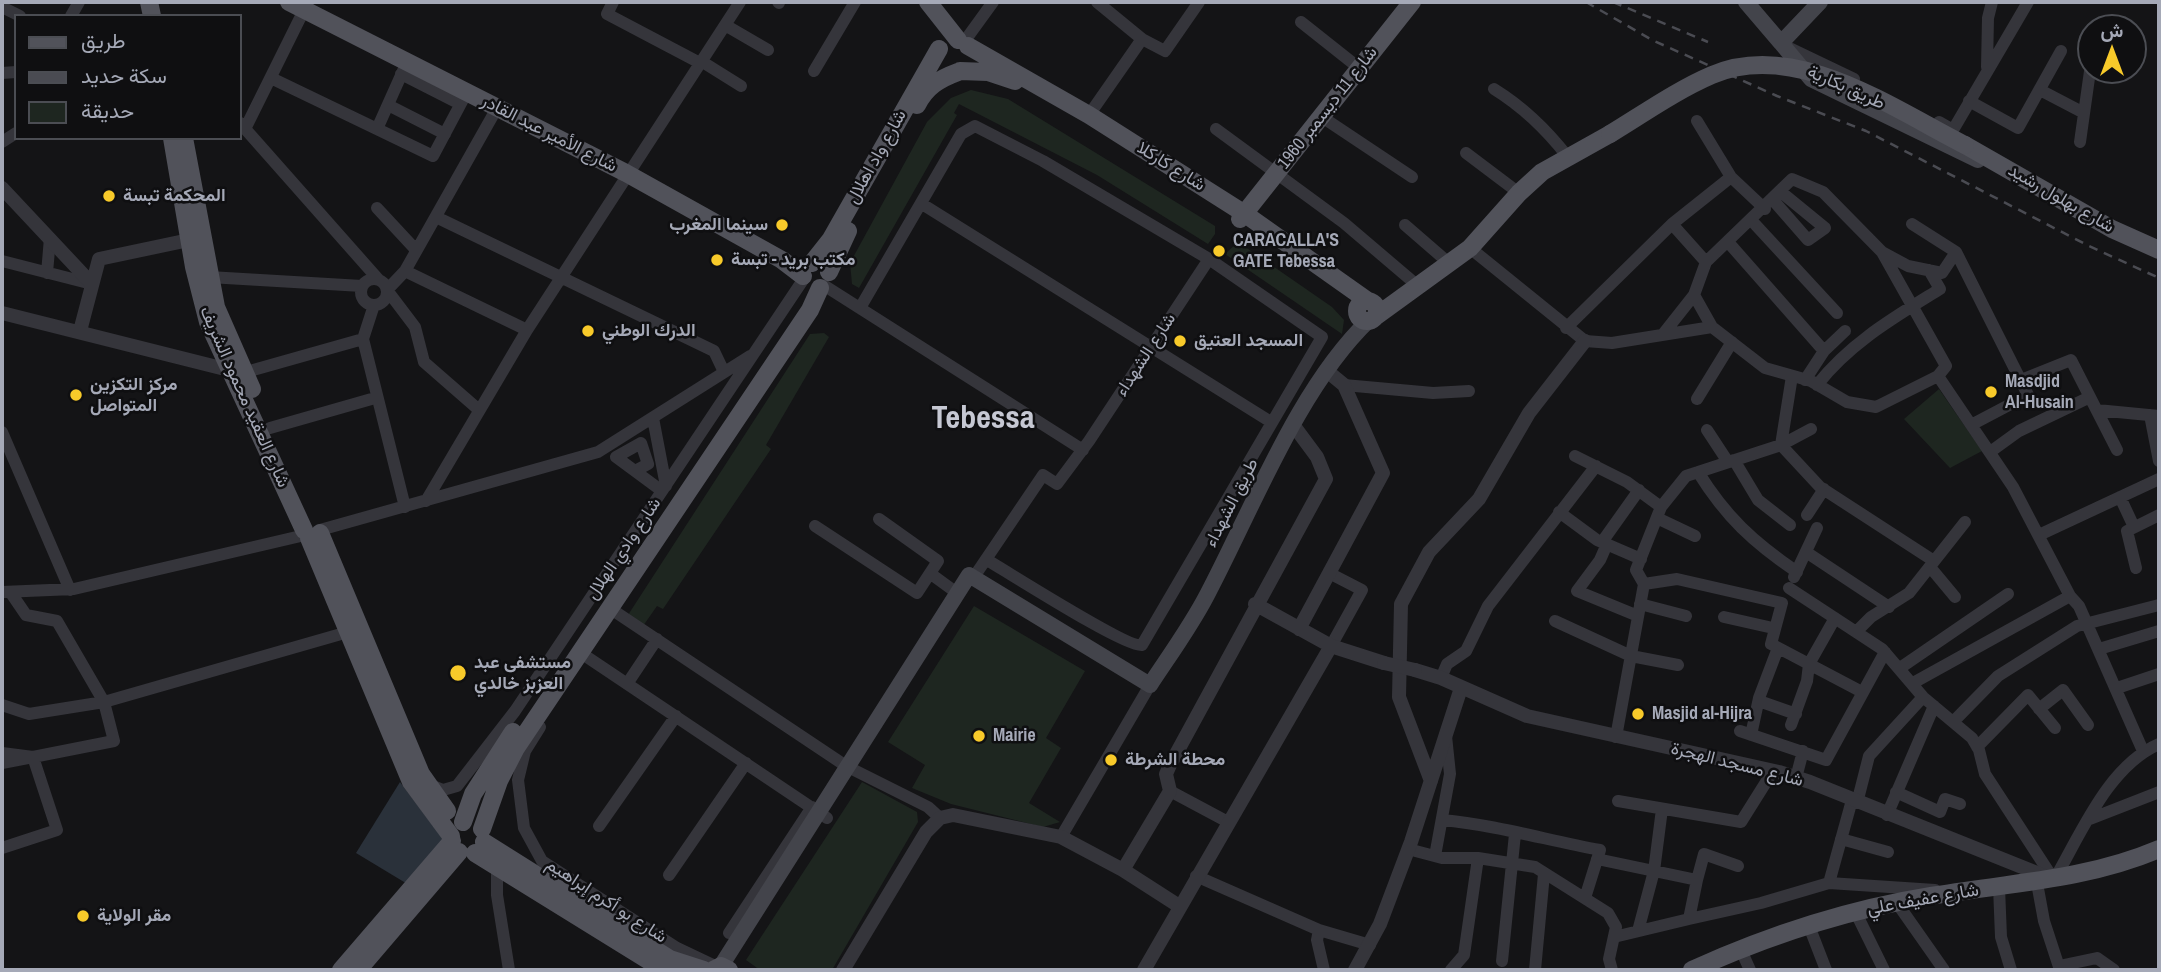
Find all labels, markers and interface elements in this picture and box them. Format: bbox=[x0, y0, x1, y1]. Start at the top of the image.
legend bbox=[14, 14, 242, 140]
north arrow bbox=[2077, 14, 2147, 84]
text: ش bbox=[2101, 17, 2123, 43]
text: طريق bbox=[81, 26, 126, 55]
street label: شارع 11 ديسمبر 1960 bbox=[1273, 42, 1383, 174]
text: سكة حديد bbox=[81, 61, 167, 90]
street label: طريق بكارية bbox=[1804, 61, 1888, 115]
street label: شارع الأمير عبد القادر bbox=[477, 90, 621, 178]
text: حديقة bbox=[81, 96, 134, 125]
street label: شارع واد اهلال bbox=[842, 106, 912, 208]
street label: شارع كاركلا bbox=[1133, 138, 1209, 196]
street label: شارع بهلول رشيد bbox=[2004, 160, 2118, 238]
place label: المحكمة تبسة bbox=[123, 185, 226, 207]
marker: المحكمة تبسة bbox=[101, 188, 117, 204]
place label: سينما المغرب bbox=[669, 214, 768, 236]
marker: سينما المغرب bbox=[774, 217, 790, 233]
place label: CARACALLA'S GATE Tebessa bbox=[1233, 230, 1339, 272]
marker: CARACALLA'S GATE Tebessa bbox=[1211, 243, 1227, 259]
place label: مكتب بريد - تبسة bbox=[731, 249, 855, 271]
marker: مكتب بريد - تبسة bbox=[709, 252, 725, 268]
street label: شارع العقيد محمود الشريف bbox=[194, 303, 294, 491]
street label: شارع الشهداء bbox=[1111, 309, 1181, 401]
place label: الدرك الوطني bbox=[602, 320, 696, 342]
marker: الدرك الوطني bbox=[580, 323, 596, 339]
place label: المسجد العتيق bbox=[1194, 330, 1303, 352]
marker: المسجد العتيق bbox=[1172, 333, 1188, 349]
place label: Masdjid Al-Husain bbox=[2005, 371, 2074, 414]
place label: مركز التكزين المتواصل bbox=[90, 374, 178, 416]
marker: Masdjid Al-Husain bbox=[1983, 384, 1999, 400]
marker: مركز التكزين المتواصل bbox=[68, 387, 84, 403]
district label: Tebessa bbox=[931, 400, 1035, 438]
street label: طريق الشهداء bbox=[1200, 455, 1264, 551]
street label: شارع وادي الهلال bbox=[582, 494, 666, 604]
place label: مستشفى عبد العزبز خالدي bbox=[474, 652, 571, 694]
marker: مستشفى عبد العزبز خالدي bbox=[448, 663, 468, 683]
place label: Masjid al-Hijra bbox=[1652, 703, 1752, 725]
marker: Masjid al-Hijra bbox=[1630, 706, 1646, 722]
place label: Mairie bbox=[993, 725, 1036, 747]
marker: Mairie bbox=[971, 728, 987, 744]
street label: شارع مسجد الهجرة bbox=[1669, 738, 1805, 792]
place label: محطة الشرطة bbox=[1125, 749, 1225, 771]
marker: محطة الشرطة bbox=[1103, 752, 1119, 768]
street label: شارع بو أكرم إبراهيم bbox=[541, 854, 671, 948]
street label: شارع عفيف علي bbox=[1866, 880, 1980, 920]
place label: مقر الولاية bbox=[97, 905, 171, 927]
marker: مقر الولاية bbox=[75, 908, 91, 924]

